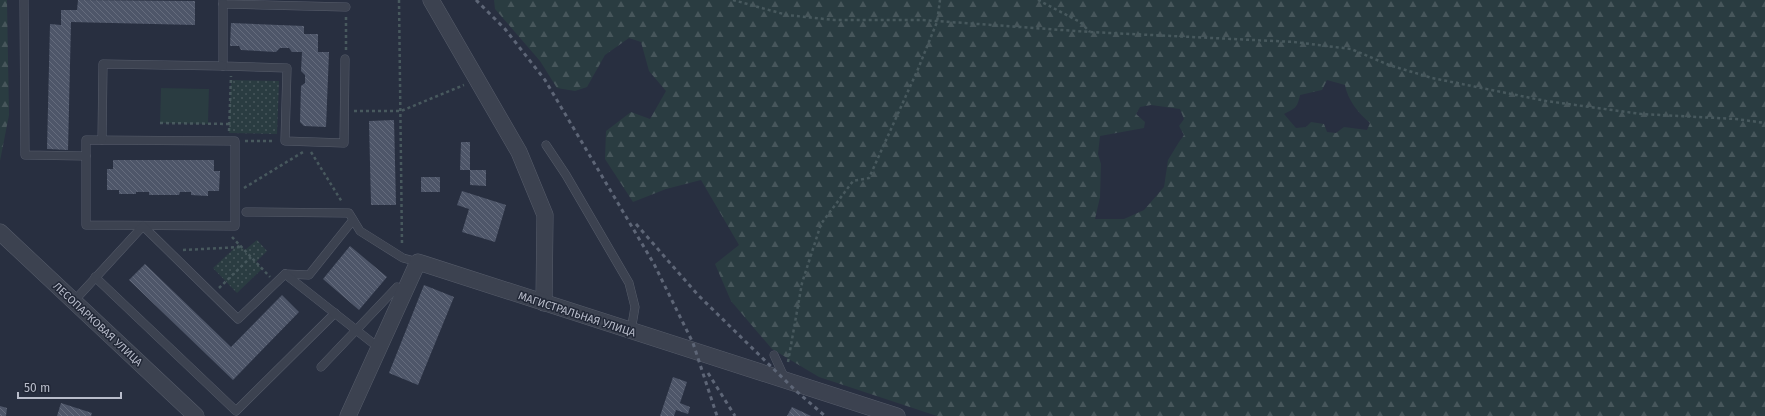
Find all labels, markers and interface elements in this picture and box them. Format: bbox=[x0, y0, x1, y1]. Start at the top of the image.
street label: ЛЕСОПАРКОВАЯ УЛИЦА bbox=[50, 280, 145, 370]
street label: МАГИСТРАЛЬНАЯ УЛИЦА bbox=[516, 289, 638, 340]
scale bar bbox=[18, 374, 121, 400]
text: 50 m bbox=[24, 381, 50, 395]

